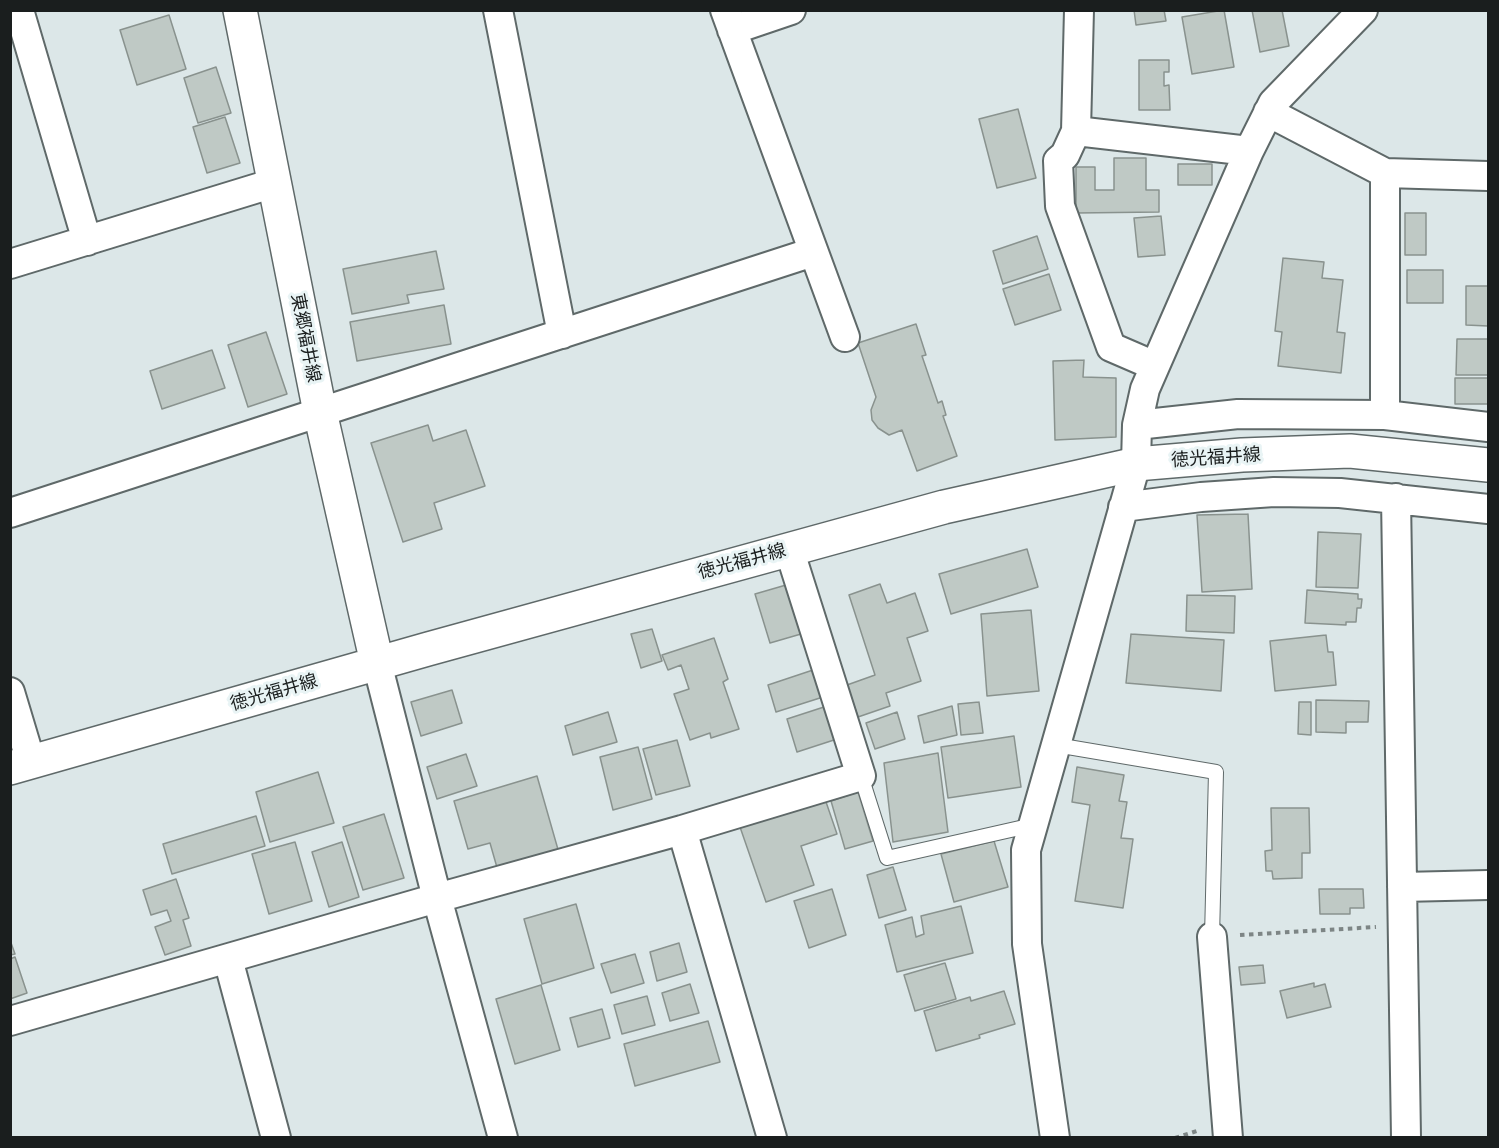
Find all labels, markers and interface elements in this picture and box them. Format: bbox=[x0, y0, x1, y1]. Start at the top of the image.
street label: 東郷福井線 bbox=[286, 292, 324, 384]
street label: 徳光福井線 bbox=[1170, 444, 1262, 472]
street label: 徳光福井線 bbox=[696, 540, 788, 584]
street label: 徳光福井線 bbox=[228, 670, 320, 716]

